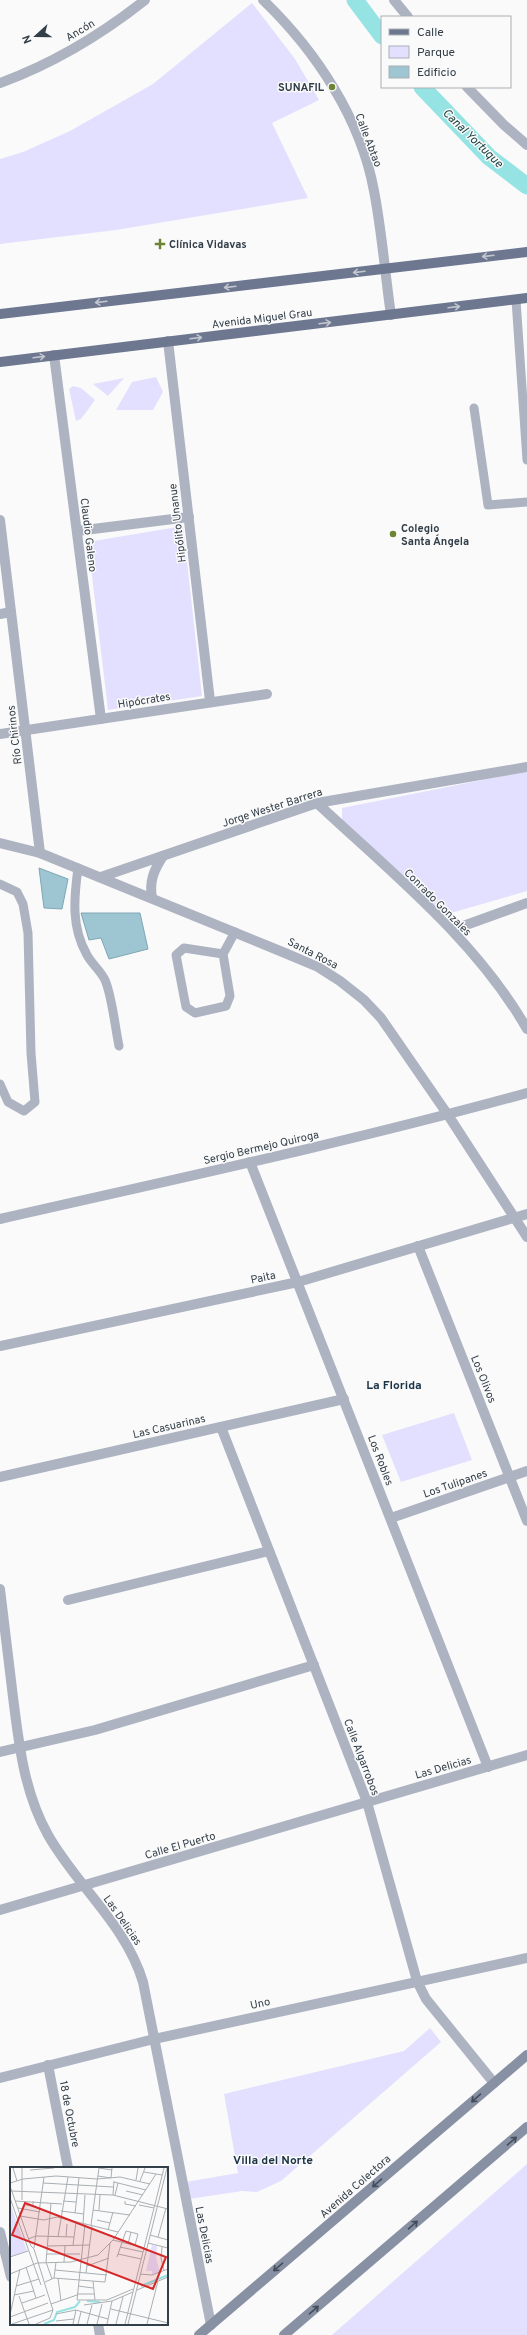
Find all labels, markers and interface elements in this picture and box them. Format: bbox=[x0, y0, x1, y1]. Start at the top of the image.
north arrow bbox=[16, 16, 56, 56]
legend bbox=[381, 16, 511, 88]
street label: Ancón bbox=[63, 17, 98, 45]
text: Calle bbox=[417, 25, 444, 41]
text: N bbox=[20, 33, 36, 45]
text: Parque bbox=[417, 45, 455, 61]
text: Edificio bbox=[417, 65, 457, 81]
place label: SUNAFIL bbox=[278, 81, 325, 95]
marker: SUNAFIL bbox=[327, 82, 337, 92]
water label: Canal Yortuque bbox=[438, 106, 507, 172]
street label: Calle Abtao bbox=[351, 112, 385, 169]
marker: Clínica Vidavas bbox=[154, 238, 166, 250]
place label: Clínica Vidavas bbox=[169, 238, 247, 252]
one-way arrow bbox=[482, 252, 495, 260]
one-way arrow bbox=[353, 268, 366, 275]
one-way arrow bbox=[224, 283, 237, 291]
one-way arrow bbox=[95, 298, 108, 306]
one-way arrow bbox=[447, 303, 460, 311]
street label: Avenida Miguel Grau bbox=[211, 306, 313, 332]
one-way arrow bbox=[318, 319, 331, 326]
one-way arrow bbox=[189, 334, 202, 342]
one-way arrow bbox=[32, 353, 45, 361]
street label: Hipólito Unanue bbox=[166, 483, 190, 563]
street label: Claudio Galeno bbox=[77, 497, 99, 573]
place label: Colegio Santa Ángela bbox=[401, 522, 469, 549]
marker: Colegio Santa Ángela bbox=[388, 529, 398, 539]
street label: Hipócrates bbox=[117, 690, 172, 712]
street label: Río Chirinos bbox=[4, 704, 26, 765]
street label: Jorge Wester Barrera bbox=[220, 785, 324, 831]
street label: Conrado Gonzales bbox=[401, 866, 474, 939]
street label: Santa Rosa bbox=[285, 935, 340, 973]
street label: Sergio Bermejo Quiroga bbox=[202, 1128, 320, 1168]
street label: Paita bbox=[249, 1268, 277, 1287]
street label: Los Olivos bbox=[467, 1353, 499, 1405]
district label: La Florida bbox=[366, 1378, 422, 1394]
street label: Las Casuarinas bbox=[132, 1412, 207, 1442]
street label: Los Robles bbox=[364, 1433, 396, 1488]
street label: Los Tulipanes bbox=[421, 1466, 489, 1501]
street label: Calle Algarrobos bbox=[340, 1717, 382, 1798]
street label: Las Delicias bbox=[414, 1753, 473, 1783]
street label: Calle El Puerto bbox=[143, 1829, 217, 1863]
street label: Las Delicias bbox=[100, 1893, 145, 1948]
street label: Uno bbox=[249, 1995, 271, 2013]
street label: 18 de Octubre bbox=[56, 2080, 82, 2149]
one-way arrow bbox=[471, 2094, 481, 2103]
one-way arrow bbox=[506, 2136, 517, 2145]
street label: Avenida Colectora bbox=[317, 2152, 394, 2221]
district label: Villa del Norte bbox=[233, 2153, 313, 2169]
inset map bbox=[10, 2167, 168, 2325]
one-way arrow bbox=[372, 2178, 382, 2187]
street label: Las Delicias bbox=[192, 2205, 216, 2265]
one-way arrow bbox=[407, 2221, 418, 2230]
one-way arrow bbox=[273, 2263, 283, 2272]
one-way arrow bbox=[309, 2305, 319, 2314]

